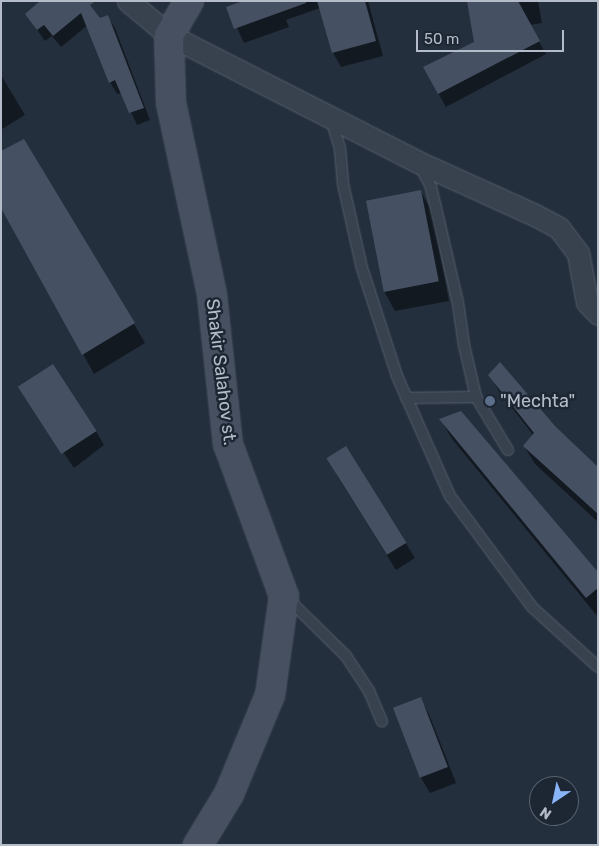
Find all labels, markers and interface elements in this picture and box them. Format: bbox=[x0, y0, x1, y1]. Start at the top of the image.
scale bar bbox=[419, 20, 566, 52]
text: 50 m bbox=[424, 30, 459, 48]
street label: Shakir Salahov st. bbox=[201, 297, 241, 447]
place label: "Mechta" bbox=[500, 390, 575, 412]
marker: "Mechta" bbox=[484, 395, 496, 407]
north arrow bbox=[529, 776, 579, 826]
text: N bbox=[537, 803, 555, 823]

